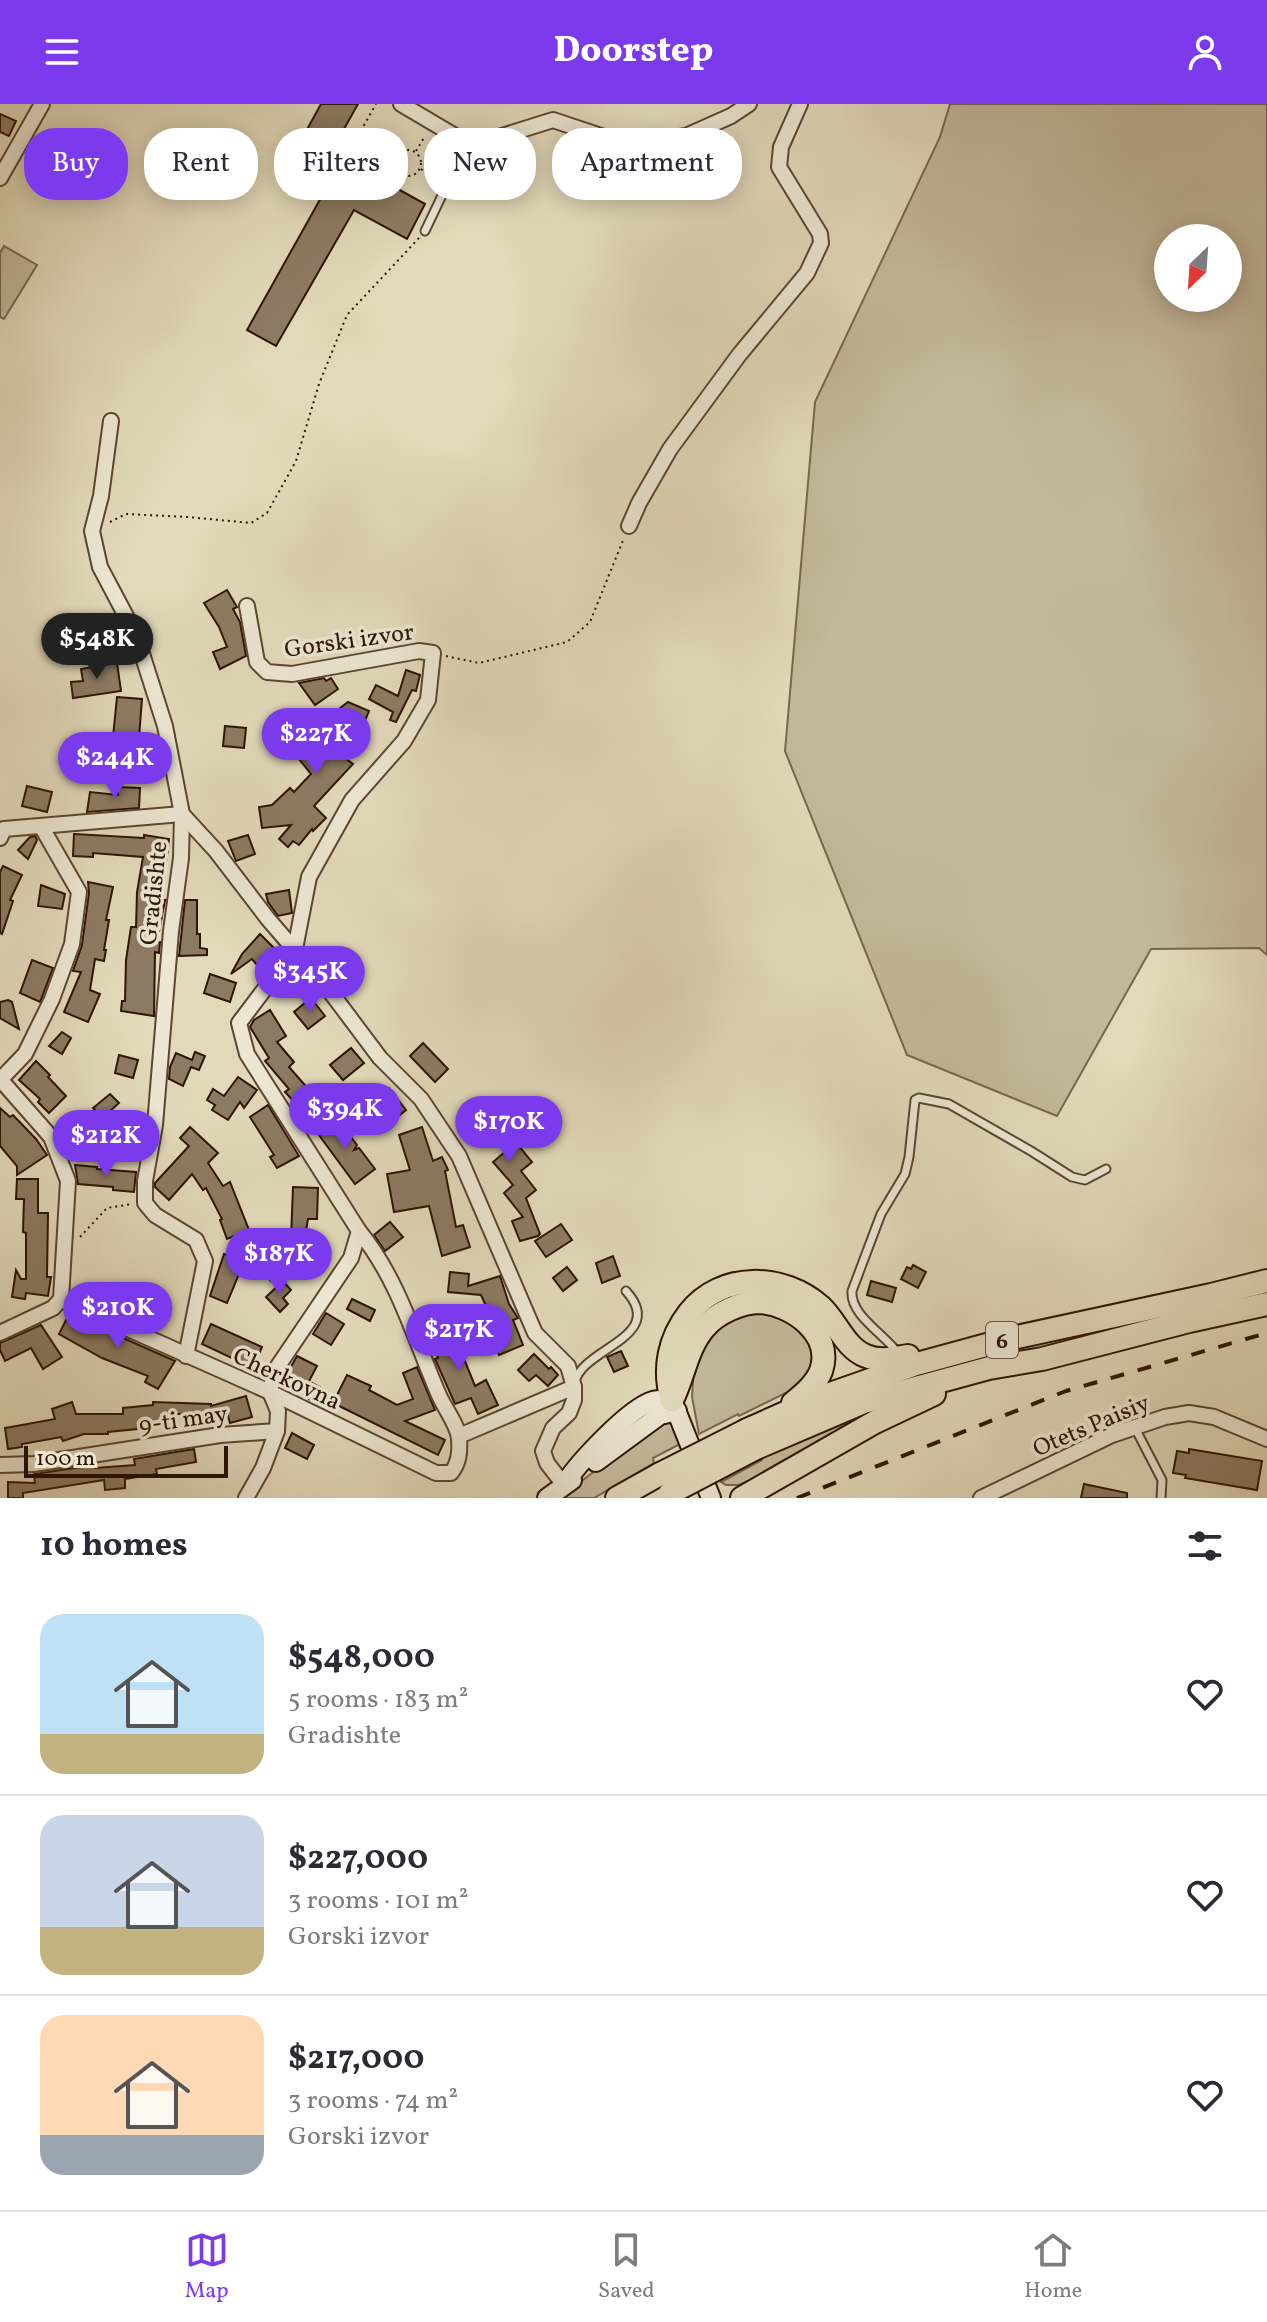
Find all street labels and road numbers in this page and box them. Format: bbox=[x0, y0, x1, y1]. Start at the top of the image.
street label: Gorski izvor bbox=[282, 616, 416, 668]
street label: Gradishte bbox=[133, 839, 177, 947]
road number: 6 bbox=[986, 1322, 1018, 1358]
street label: Cherkovna bbox=[227, 1340, 346, 1420]
street label: Otets Paisiy bbox=[1028, 1387, 1156, 1467]
street label: 9-ti may bbox=[137, 1398, 230, 1444]

